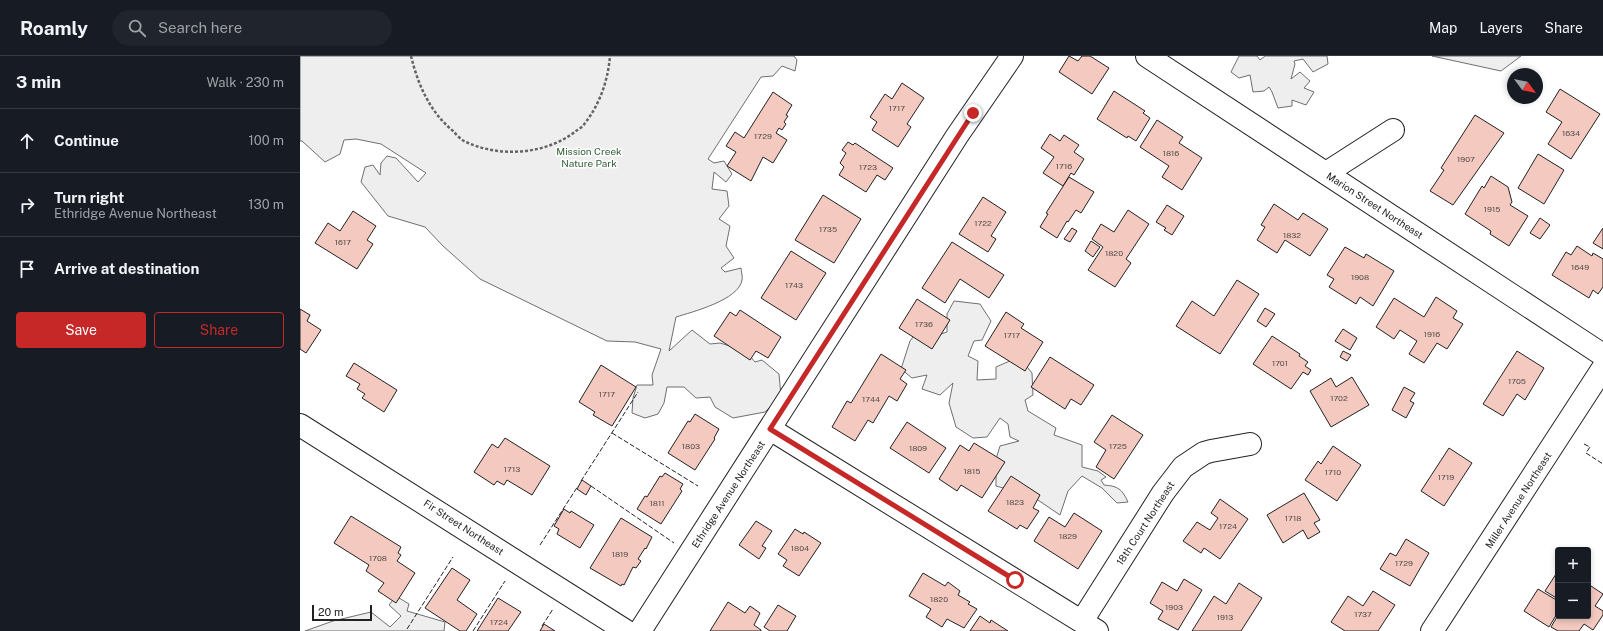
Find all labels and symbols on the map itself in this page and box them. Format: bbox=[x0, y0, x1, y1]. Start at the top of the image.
north arrow bbox=[1507, 68, 1543, 104]
house number: 1717 bbox=[889, 103, 905, 113]
route end bbox=[964, 104, 982, 122]
house number: 1634 bbox=[1562, 128, 1580, 138]
house number: 1729 bbox=[754, 131, 772, 141]
park label: Mission Creek Nature Park bbox=[556, 145, 622, 169]
house number: 1816 bbox=[1163, 148, 1179, 158]
house number: 1907 bbox=[1457, 154, 1475, 164]
house number: 1716 bbox=[1056, 161, 1072, 171]
house number: 1723 bbox=[859, 162, 877, 172]
street label: Marion Street Northeast bbox=[1324, 169, 1426, 241]
house number: 1915 bbox=[1484, 204, 1500, 214]
house number: 1722 bbox=[974, 218, 992, 228]
house number: 1735 bbox=[819, 224, 837, 234]
house number: 1832 bbox=[1283, 230, 1301, 240]
house number: 1617 bbox=[335, 237, 351, 247]
house number: 1820 bbox=[1105, 248, 1123, 258]
house number: 1649 bbox=[1571, 262, 1589, 272]
house number: 1908 bbox=[1351, 272, 1369, 282]
house number: 1743 bbox=[785, 280, 803, 290]
house number: 1736 bbox=[915, 319, 933, 329]
house number: 1916 bbox=[1424, 329, 1440, 339]
house number: 1717 bbox=[1004, 330, 1020, 340]
house number: 1701 bbox=[1272, 358, 1288, 368]
house number: 1705 bbox=[1508, 376, 1526, 386]
house number: 1717 bbox=[599, 389, 615, 399]
house number: 1702 bbox=[1330, 393, 1348, 403]
house number: 1744 bbox=[862, 394, 880, 404]
street label: Ethridge Avenue Northeast bbox=[689, 438, 767, 550]
house number: 1803 bbox=[682, 441, 700, 451]
house number: 1725 bbox=[1109, 441, 1127, 451]
house number: 1809 bbox=[909, 443, 927, 453]
street label: Miller Avenue Northeast bbox=[1482, 450, 1554, 550]
house number: 1713 bbox=[504, 464, 520, 474]
house number: 1815 bbox=[964, 466, 980, 476]
house number: 1710 bbox=[1325, 467, 1341, 477]
house number: 1719 bbox=[1438, 472, 1454, 482]
street label: 18th Court Northeast bbox=[1113, 479, 1177, 567]
street label: Fir Street Northeast bbox=[422, 497, 506, 557]
house number: 1823 bbox=[1006, 497, 1024, 507]
house number: 1811 bbox=[650, 498, 664, 508]
house number: 1718 bbox=[1285, 513, 1301, 523]
house number: 1724 bbox=[1219, 521, 1237, 531]
house number: 1829 bbox=[1059, 531, 1077, 541]
house number: 1804 bbox=[791, 543, 809, 553]
house number: 1819 bbox=[612, 549, 628, 559]
house number: 1708 bbox=[369, 553, 387, 563]
house number: 1729 bbox=[1395, 558, 1413, 568]
route start bbox=[1006, 571, 1024, 589]
house number: 1820 bbox=[930, 594, 948, 604]
house number: 1903 bbox=[1165, 602, 1183, 612]
scale bar bbox=[312, 603, 372, 622]
house number: 1737 bbox=[1354, 609, 1372, 619]
house number: 1913 bbox=[1217, 612, 1233, 622]
house number: 1724 bbox=[490, 617, 508, 627]

